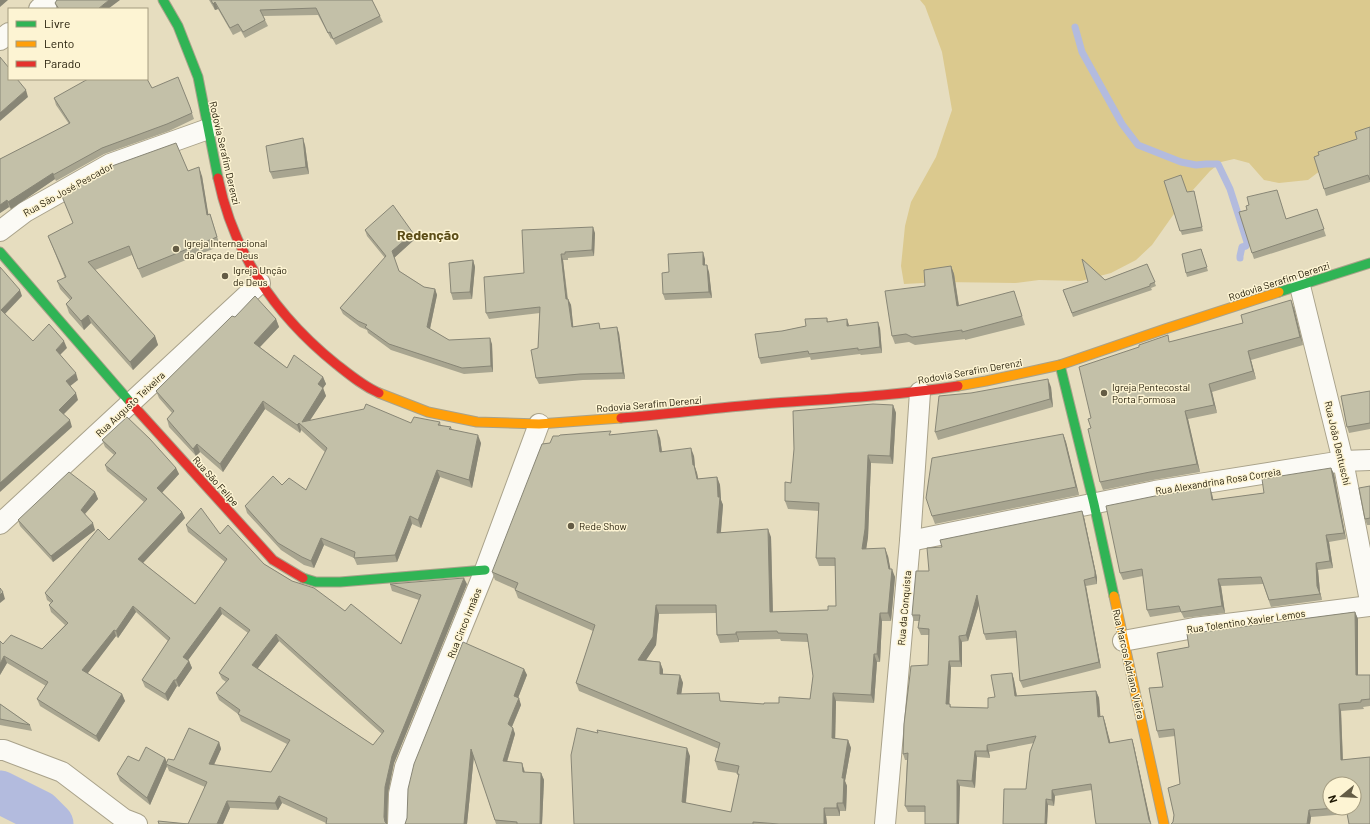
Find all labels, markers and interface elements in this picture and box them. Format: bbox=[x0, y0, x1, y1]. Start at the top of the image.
legend bbox=[8, 8, 148, 80]
text: Livre bbox=[44, 16, 70, 30]
text: Lento bbox=[44, 36, 74, 50]
text: Parado bbox=[44, 56, 81, 70]
street label: Rodovia Serafim Derenzi bbox=[207, 100, 243, 206]
street label: Rua São José Pescador bbox=[21, 159, 115, 219]
district label: Redenção bbox=[397, 226, 459, 243]
place label: Igreja Internacional da Graça de Deus bbox=[184, 237, 267, 261]
marker: Igreja Internacional da Graça de Deus bbox=[171, 244, 181, 254]
street label: Rodovia Serafim Derenzi bbox=[1227, 259, 1331, 303]
place label: Igreja Unção de Deus bbox=[233, 264, 287, 288]
marker: Igreja Unção de Deus bbox=[220, 271, 230, 281]
street label: Rodovia Serafim Derenzi bbox=[917, 356, 1023, 386]
street label: Rua Augusto Teixeira bbox=[93, 369, 167, 439]
place label: Igreja Pentecostal Porta Formosa bbox=[1112, 381, 1190, 405]
marker: Igreja Pentecostal Porta Formosa bbox=[1099, 388, 1109, 398]
street label: Rodovia Serafim Derenzi bbox=[596, 393, 702, 415]
street label: Rua João Dentuschi bbox=[1322, 400, 1354, 486]
street label: Rua São Felipe bbox=[190, 454, 242, 508]
street label: Rua Alexandrina Rosa Correia bbox=[1154, 465, 1282, 497]
place label: Rede Show bbox=[579, 520, 627, 532]
marker: Rede Show bbox=[566, 521, 576, 531]
street label: Rua da Conquista bbox=[895, 570, 913, 646]
street label: Rua Cinco Irmãos bbox=[444, 586, 484, 660]
street label: Rua Tolentino Xavier Lemos bbox=[1186, 607, 1306, 635]
street label: Rua Marcos Adriano Vieira bbox=[1111, 608, 1147, 720]
north arrow bbox=[1322, 776, 1362, 816]
text: N bbox=[1325, 794, 1339, 805]

